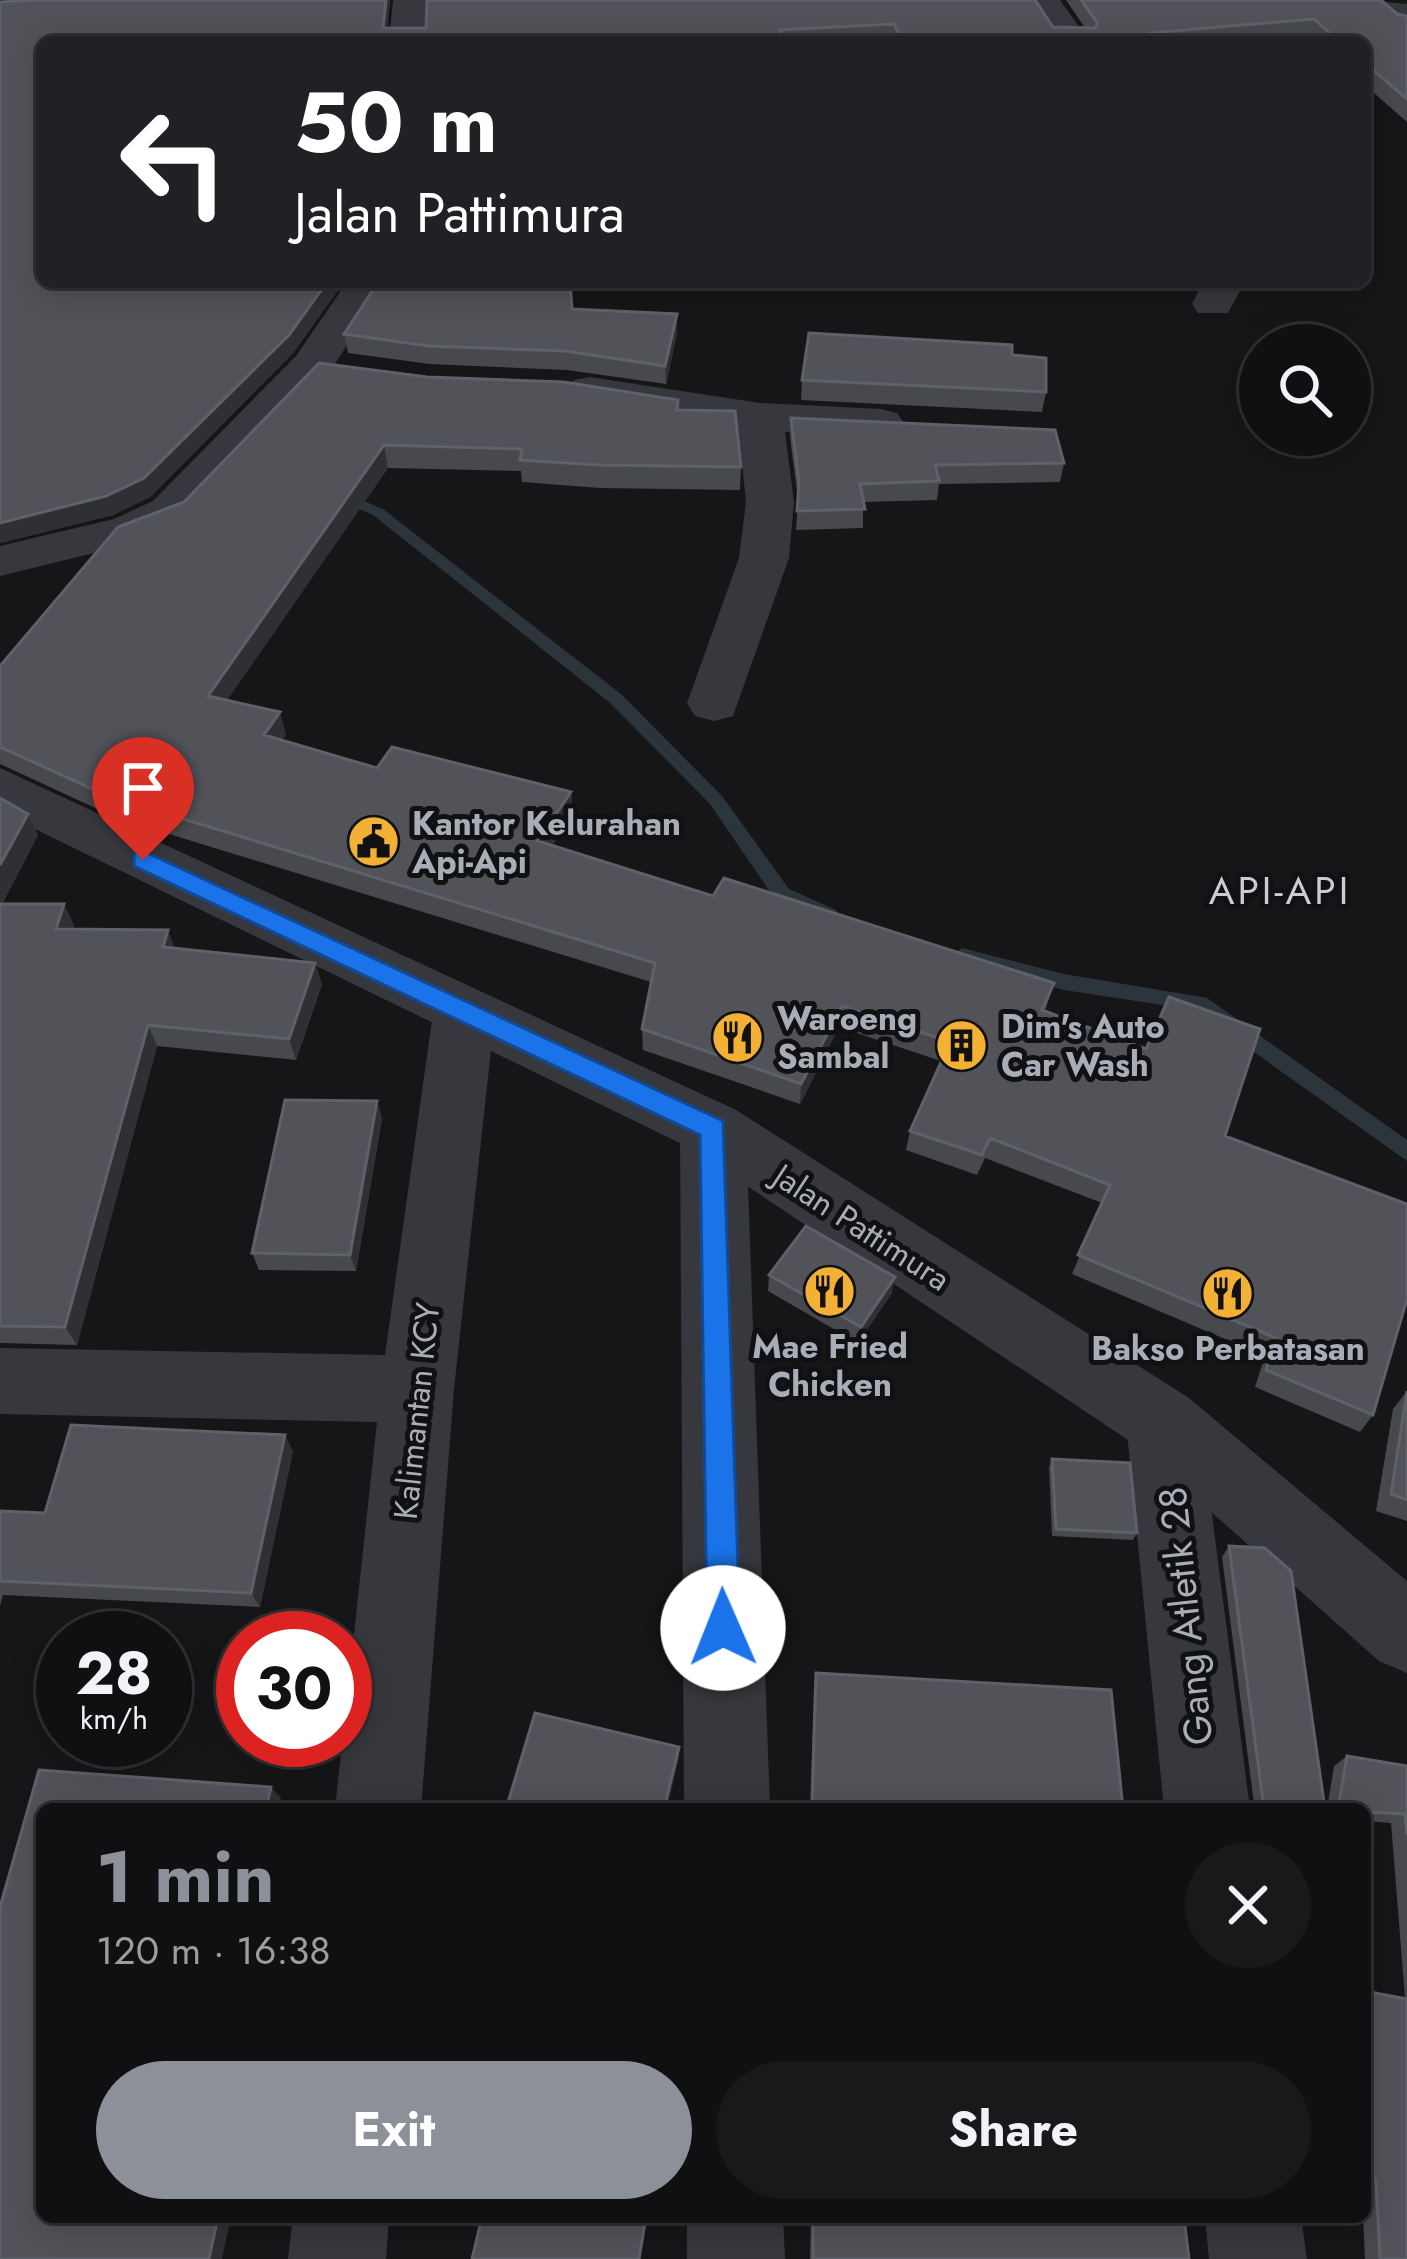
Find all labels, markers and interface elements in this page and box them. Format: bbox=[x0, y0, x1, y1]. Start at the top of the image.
text: 50 m bbox=[294, 62, 498, 184]
icon: left bbox=[96, 84, 252, 240]
text: Jalan Pattimura bbox=[294, 174, 625, 252]
map controls bbox=[1239, 324, 1371, 456]
button: search bbox=[1239, 324, 1371, 456]
pin bbox=[92, 737, 194, 860]
icon: arrive bbox=[110, 755, 176, 821]
place label: Kantor Kelurahan Api-Api bbox=[411, 800, 681, 885]
public building icon: Kantor Kelurahan Api-Api bbox=[345, 814, 401, 870]
district label: API-API bbox=[1209, 862, 1351, 919]
place label: Waroeng Sambal bbox=[777, 995, 917, 1080]
place label: Dim's Auto Car Wash bbox=[1001, 1003, 1165, 1088]
restaurant icon: Waroeng Sambal bbox=[710, 1009, 766, 1065]
building icon: Dim's Auto Car Wash bbox=[934, 1017, 990, 1073]
street label: Jalan Pattimura bbox=[761, 1150, 959, 1302]
restaurant icon: Mae Fried Chicken bbox=[802, 1264, 858, 1320]
restaurant icon: Bakso Perbatasan bbox=[1200, 1266, 1256, 1322]
street label: Kalimantan KCY bbox=[382, 1300, 451, 1522]
place label: Mae Fried Chicken bbox=[752, 1323, 908, 1408]
place label: Bakso Perbatasan bbox=[1091, 1325, 1365, 1372]
street label: Gang Atletik 28 bbox=[1144, 1484, 1227, 1748]
position arrow bbox=[660, 1565, 786, 1691]
speed limit sign: 30 bbox=[216, 1611, 372, 1767]
text: 28 bbox=[76, 1630, 152, 1717]
text: km/h bbox=[80, 1697, 148, 1740]
text: 1 min bbox=[96, 1825, 275, 1929]
button: close bbox=[1185, 1842, 1311, 1968]
text: 120 m · 16:38 bbox=[96, 1922, 331, 1979]
button: Exit bbox=[96, 2061, 692, 2199]
button: Share bbox=[716, 2061, 1311, 2199]

